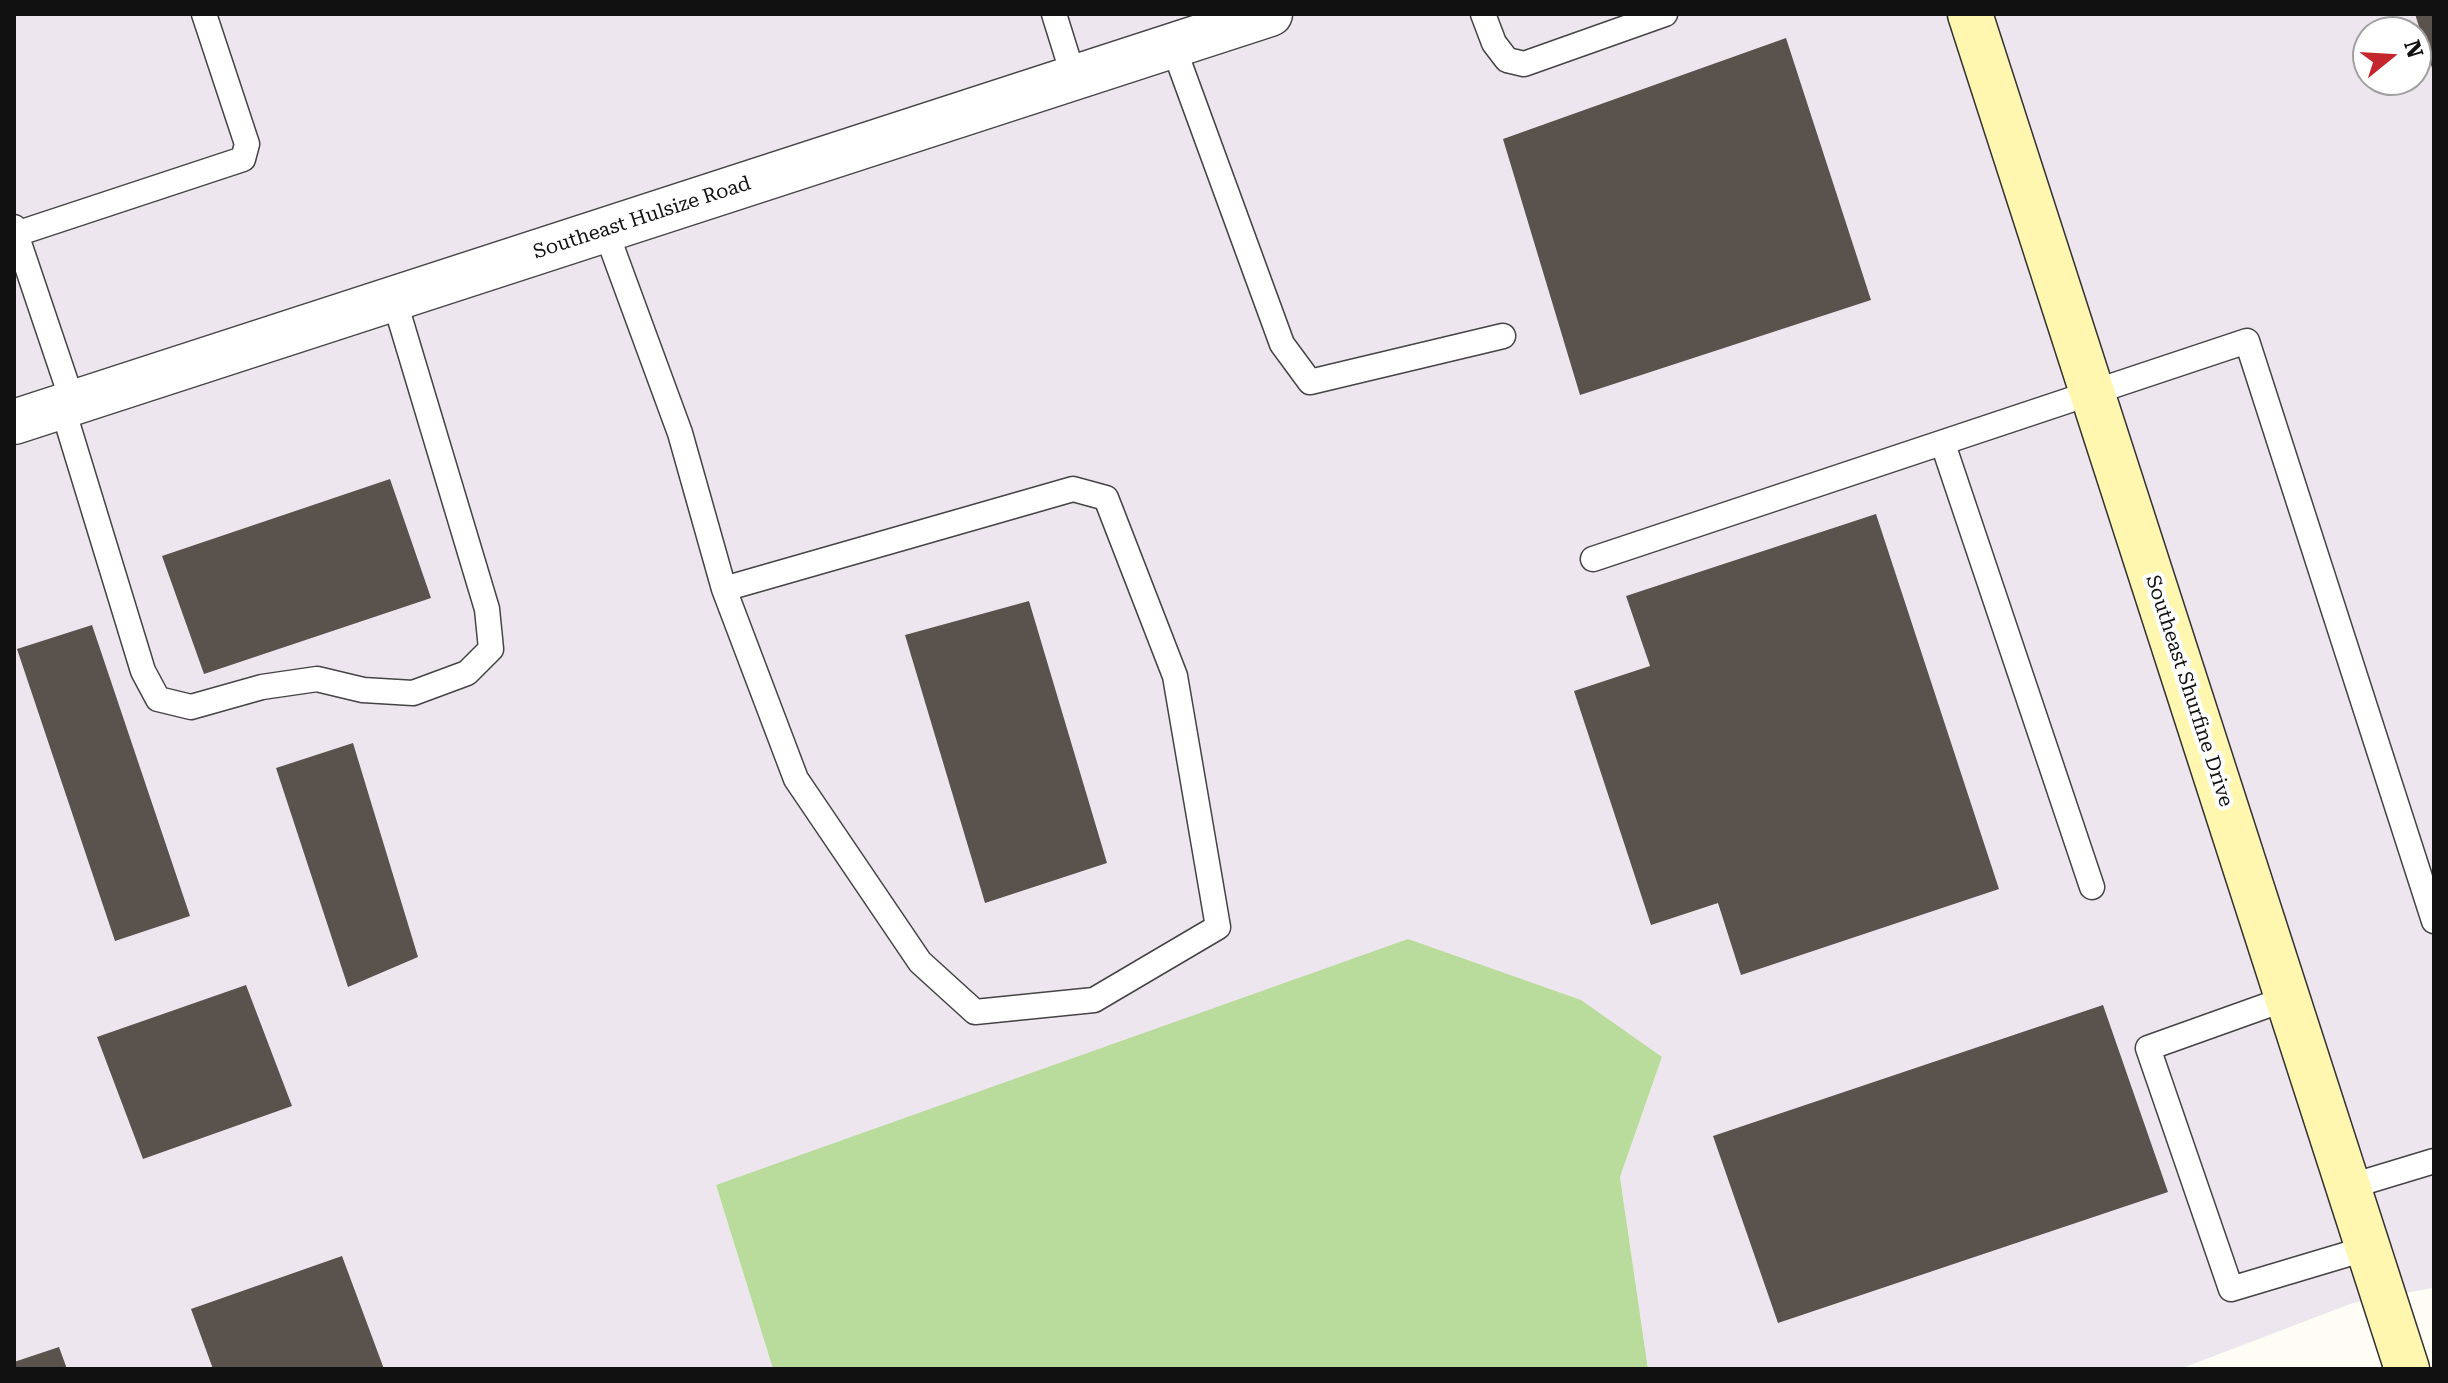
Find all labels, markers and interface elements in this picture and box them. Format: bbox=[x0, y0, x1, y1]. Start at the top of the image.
north arrow bbox=[2352, 16, 2432, 96]
text: N bbox=[2399, 37, 2428, 61]
street label: Southeast Hulsize Road bbox=[530, 171, 754, 265]
street label: Southeast Shurfine Drive bbox=[2140, 572, 2238, 810]

